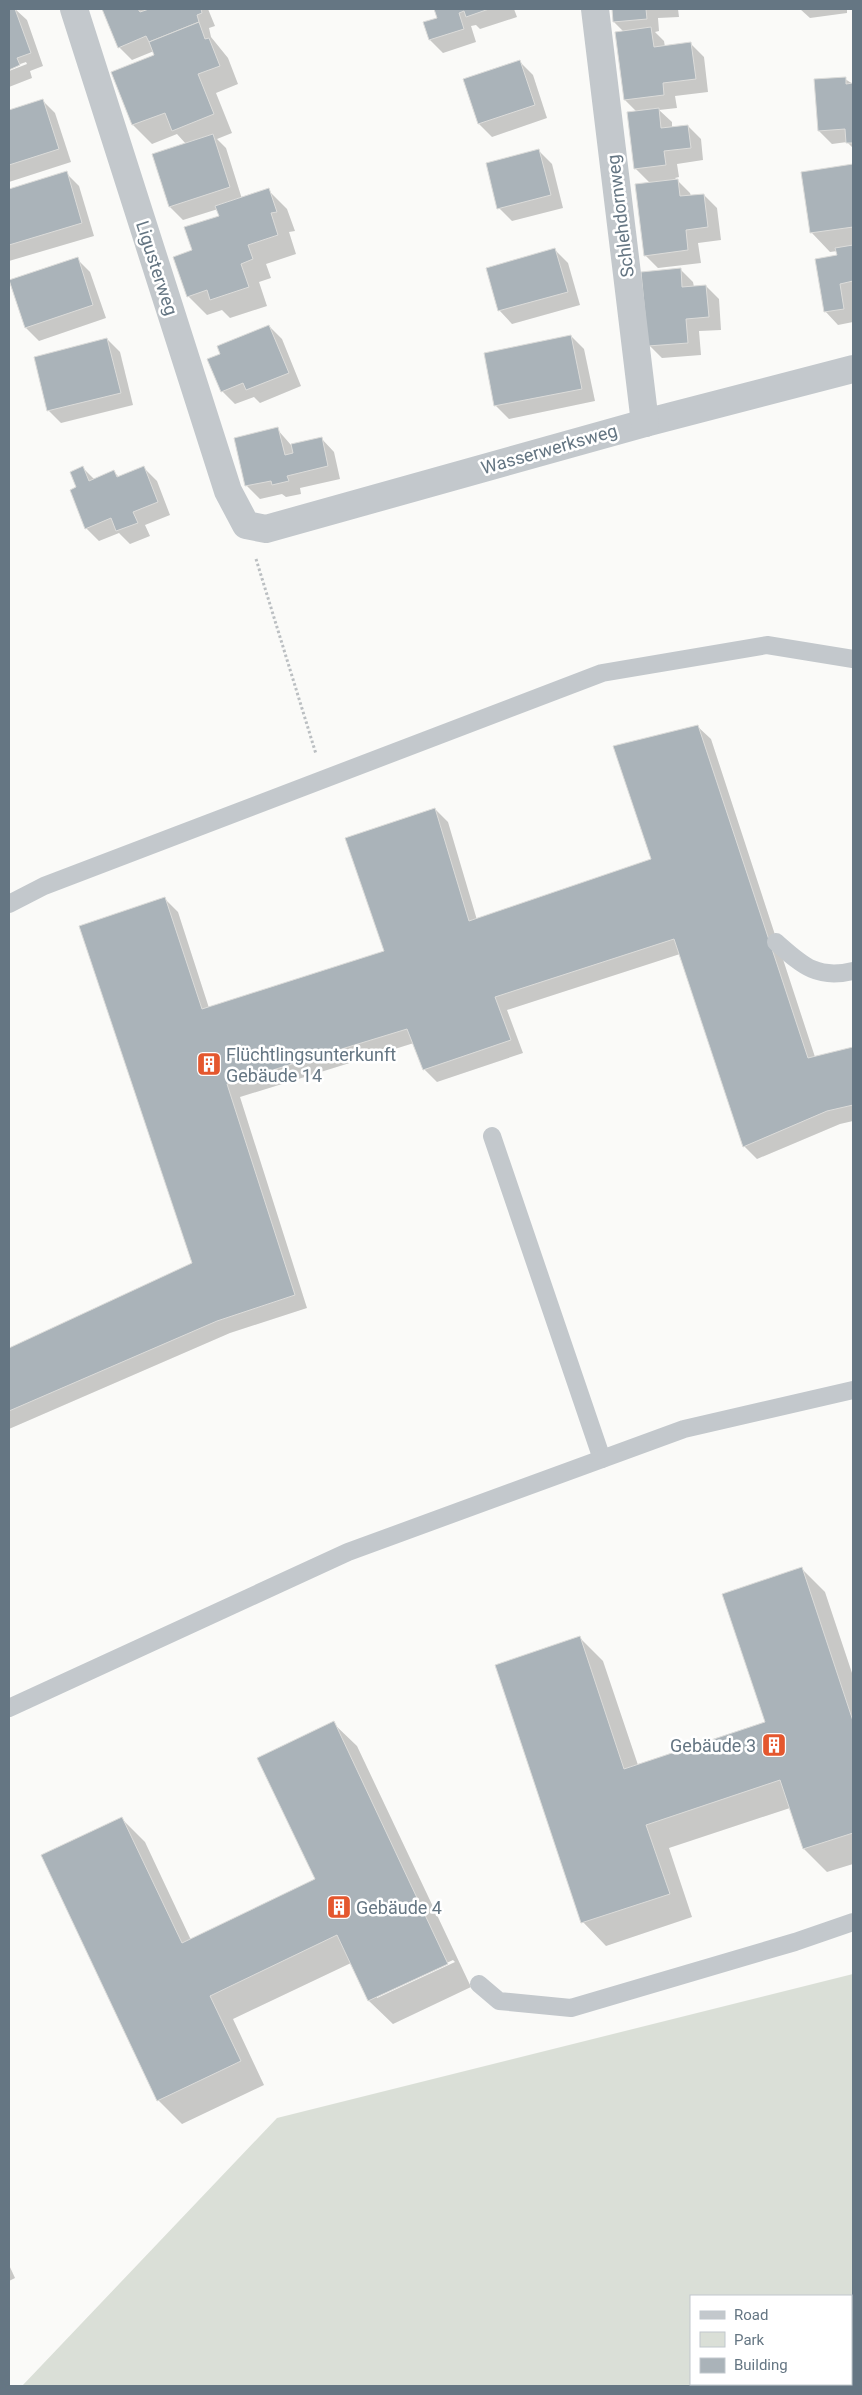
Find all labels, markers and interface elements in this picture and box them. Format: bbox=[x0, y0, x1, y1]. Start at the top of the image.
street label: Schlehdornweg bbox=[602, 153, 638, 279]
street label: Ligusterweg bbox=[132, 218, 182, 318]
street label: Wasserwerksweg bbox=[479, 420, 619, 478]
place label: Flüchtlingsunterkunft Gebäude 14 bbox=[226, 1044, 396, 1086]
building icon: Flüchtlingsunterkunft Gebäude 14 bbox=[196, 1051, 222, 1077]
building icon: Gebäude 3 bbox=[761, 1732, 787, 1758]
place label: Gebäude 3 bbox=[670, 1735, 756, 1756]
building icon: Gebäude 4 bbox=[326, 1894, 352, 1920]
place label: Gebäude 4 bbox=[356, 1897, 442, 1918]
legend bbox=[690, 2295, 852, 2385]
text: Road bbox=[734, 2306, 768, 2324]
text: Park bbox=[734, 2331, 765, 2349]
text: Building bbox=[734, 2356, 788, 2374]

